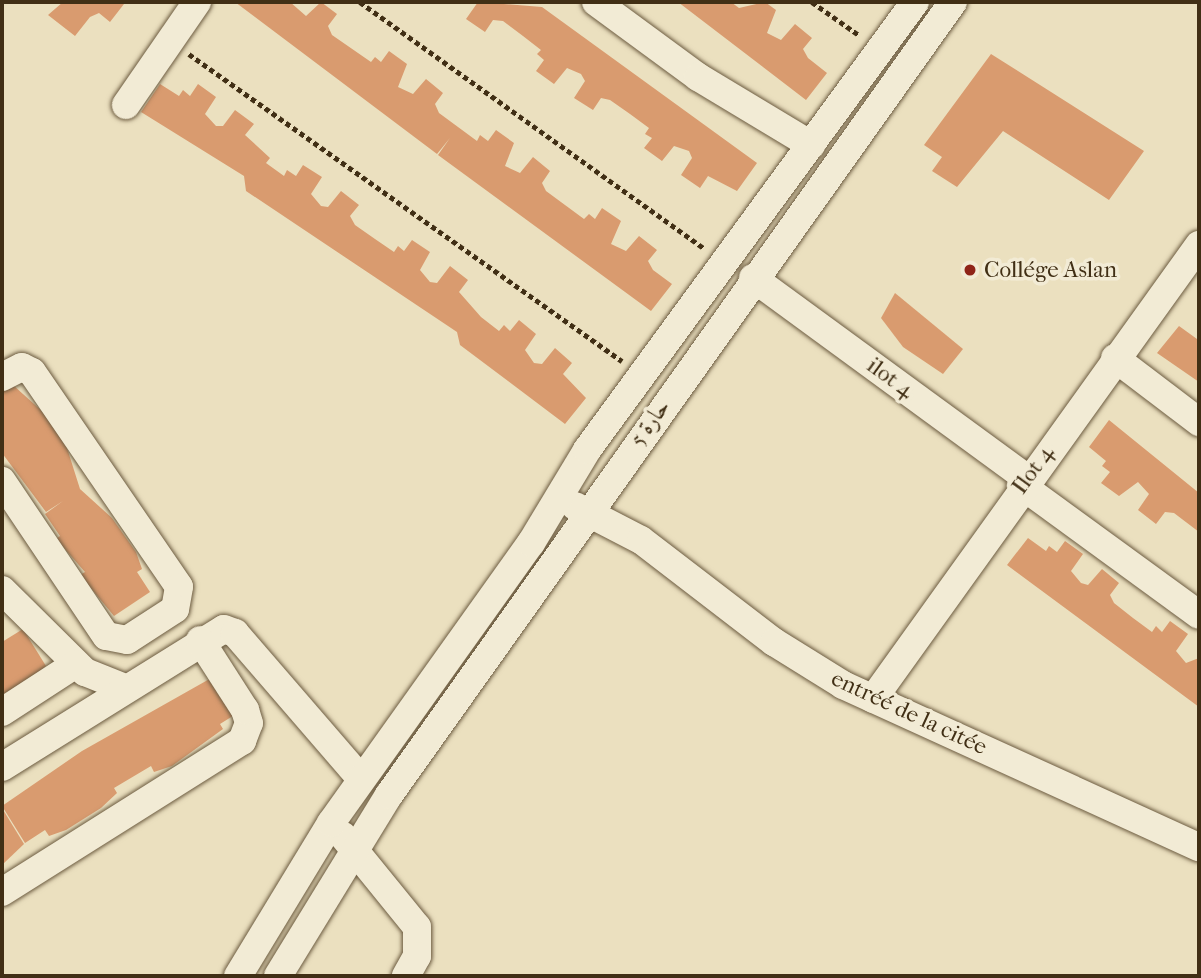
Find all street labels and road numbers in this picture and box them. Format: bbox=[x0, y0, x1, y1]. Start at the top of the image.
street label: ilot 4 bbox=[861, 352, 919, 404]
street label: حارة 5 bbox=[624, 394, 676, 452]
street label: Ilot 4 bbox=[1006, 440, 1060, 500]
street label: entréé de la citée bbox=[827, 665, 991, 761]

